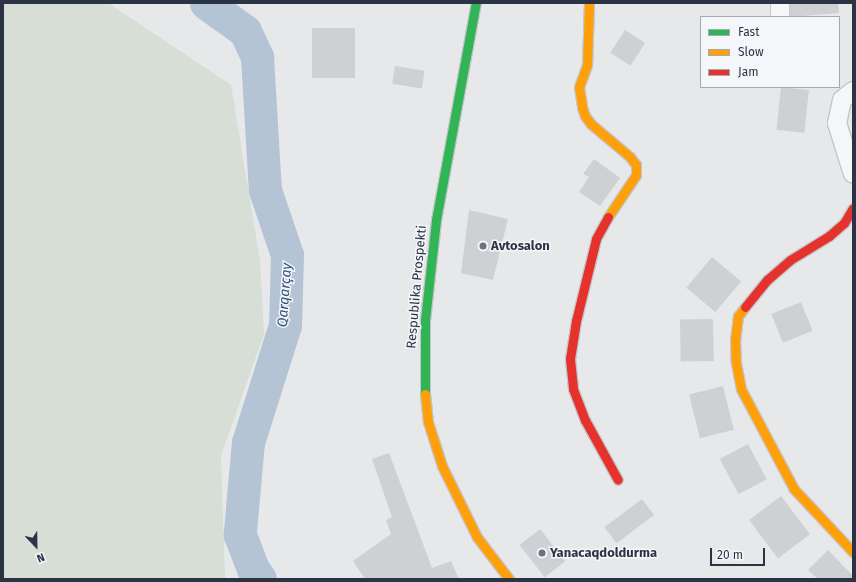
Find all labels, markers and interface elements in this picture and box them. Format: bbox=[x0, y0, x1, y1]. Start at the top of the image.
legend bbox=[700, 16, 840, 88]
text: Fast bbox=[738, 25, 760, 39]
text: Slow bbox=[738, 45, 764, 59]
text: Jam bbox=[738, 65, 758, 79]
street label: Respublika Prospekti bbox=[404, 225, 430, 349]
place label: Avtosalon bbox=[491, 238, 550, 254]
marker: Avtosalon bbox=[478, 241, 488, 251]
water label: Qarqarçay bbox=[274, 262, 296, 328]
north arrow bbox=[16, 526, 56, 566]
scale bar bbox=[712, 540, 767, 566]
place label: Yanacaqdoldurma bbox=[550, 545, 657, 561]
marker: Yanacaqdoldurma bbox=[537, 548, 547, 558]
text: 20 m bbox=[717, 548, 743, 562]
text: N bbox=[35, 550, 47, 565]

